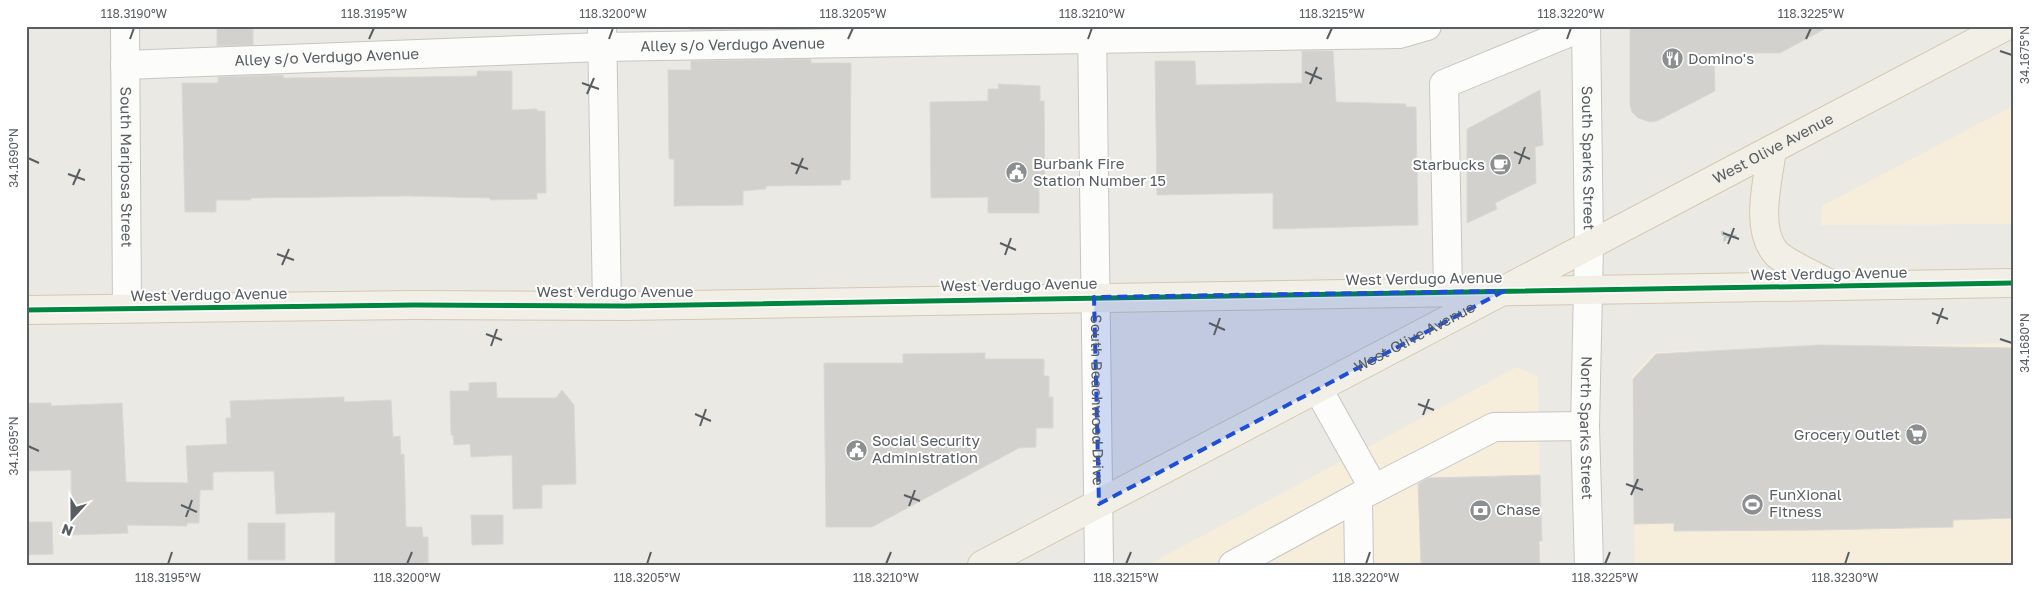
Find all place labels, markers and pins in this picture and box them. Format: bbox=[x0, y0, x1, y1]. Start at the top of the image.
restaurant icon: Domino's bbox=[1660, 47, 1684, 71]
place label: Domino's bbox=[1688, 49, 1754, 67]
cafe icon: Starbucks bbox=[1489, 153, 1513, 177]
place label: Burbank Fire Station Number 15 bbox=[1033, 154, 1166, 189]
place label: Starbucks bbox=[1412, 155, 1485, 173]
public building icon: Burbank Fire Station Number 15 bbox=[1005, 161, 1029, 185]
supermarket icon: Grocery Outlet bbox=[1904, 423, 1928, 447]
place label: Grocery Outlet bbox=[1794, 425, 1900, 443]
place label: Social Security Administration bbox=[872, 431, 981, 466]
public building icon: Social Security Administration bbox=[844, 438, 868, 462]
place label: FunXional Fitness bbox=[1769, 485, 1842, 520]
sports icon: FunXional Fitness bbox=[1741, 492, 1765, 516]
bank icon: Chase bbox=[1468, 498, 1492, 522]
place label: Chase bbox=[1496, 500, 1541, 518]

